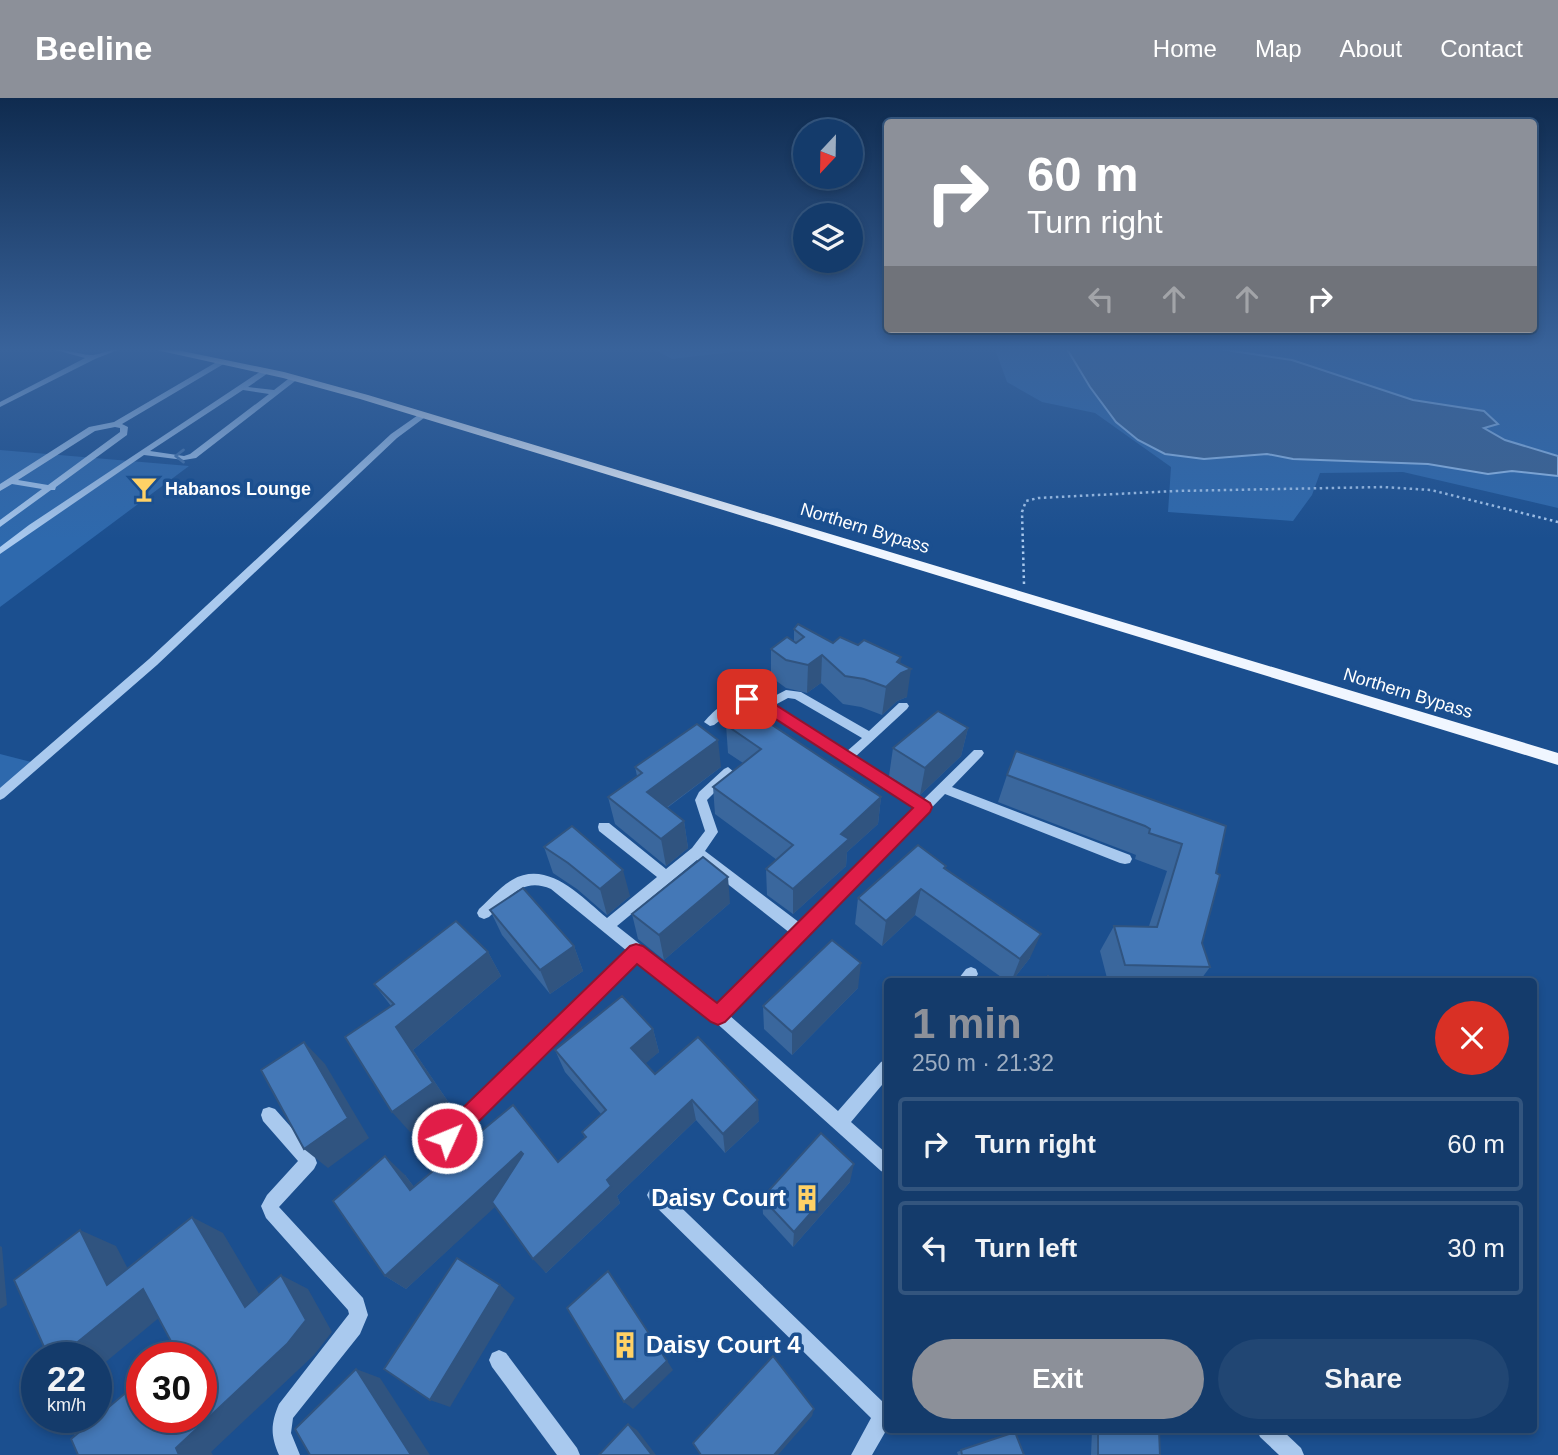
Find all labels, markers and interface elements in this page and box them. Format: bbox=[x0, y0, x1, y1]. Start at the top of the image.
text: Beeline bbox=[35, 30, 152, 67]
text: Home bbox=[1153, 35, 1217, 62]
text: Map bbox=[1255, 35, 1302, 62]
text: About bbox=[1340, 35, 1402, 62]
text: Contact bbox=[1440, 35, 1523, 62]
north arrow bbox=[793, 119, 863, 189]
map controls bbox=[793, 119, 863, 273]
icon: right bbox=[912, 147, 1003, 238]
text: 60 m bbox=[1027, 147, 1139, 201]
button: layers bbox=[793, 203, 863, 273]
text: Turn right bbox=[1027, 204, 1163, 240]
icon: left bbox=[1082, 280, 1120, 318]
icon: ahead bbox=[1155, 280, 1193, 318]
icon: ahead bbox=[1228, 280, 1266, 318]
icon: right bbox=[1301, 280, 1339, 318]
one-way arrow bbox=[174, 448, 185, 464]
bar icon: Habanos Lounge bbox=[129, 474, 159, 504]
place label: Habanos Lounge bbox=[165, 479, 311, 499]
street label: Northern Bypass bbox=[798, 499, 932, 557]
street label: Northern Bypass bbox=[1341, 664, 1475, 722]
pin bbox=[717, 669, 777, 729]
icon: arrive bbox=[728, 680, 766, 718]
text: 1 min bbox=[912, 1000, 1022, 1047]
button: close bbox=[1435, 1001, 1509, 1075]
text: 250 m · 21:32 bbox=[912, 1050, 1054, 1076]
position arrow bbox=[410, 1101, 484, 1175]
icon: right bbox=[916, 1125, 954, 1163]
text: Turn right bbox=[975, 1129, 1096, 1159]
text: 60 m bbox=[1447, 1129, 1505, 1159]
building icon: Daisy Court bbox=[792, 1183, 822, 1213]
place label: Daisy Court bbox=[651, 1184, 786, 1211]
icon: left bbox=[916, 1229, 954, 1267]
text: Turn left bbox=[975, 1233, 1077, 1263]
text: 30 m bbox=[1447, 1233, 1505, 1263]
building icon: Daisy Court 4 bbox=[610, 1330, 640, 1360]
place label: Daisy Court 4 bbox=[646, 1331, 801, 1358]
button: Exit bbox=[912, 1339, 1204, 1419]
button: Share bbox=[1218, 1339, 1509, 1419]
speed limit sign: 30 bbox=[126, 1342, 217, 1433]
text: 22 bbox=[47, 1359, 86, 1398]
text: km/h bbox=[47, 1395, 86, 1415]

